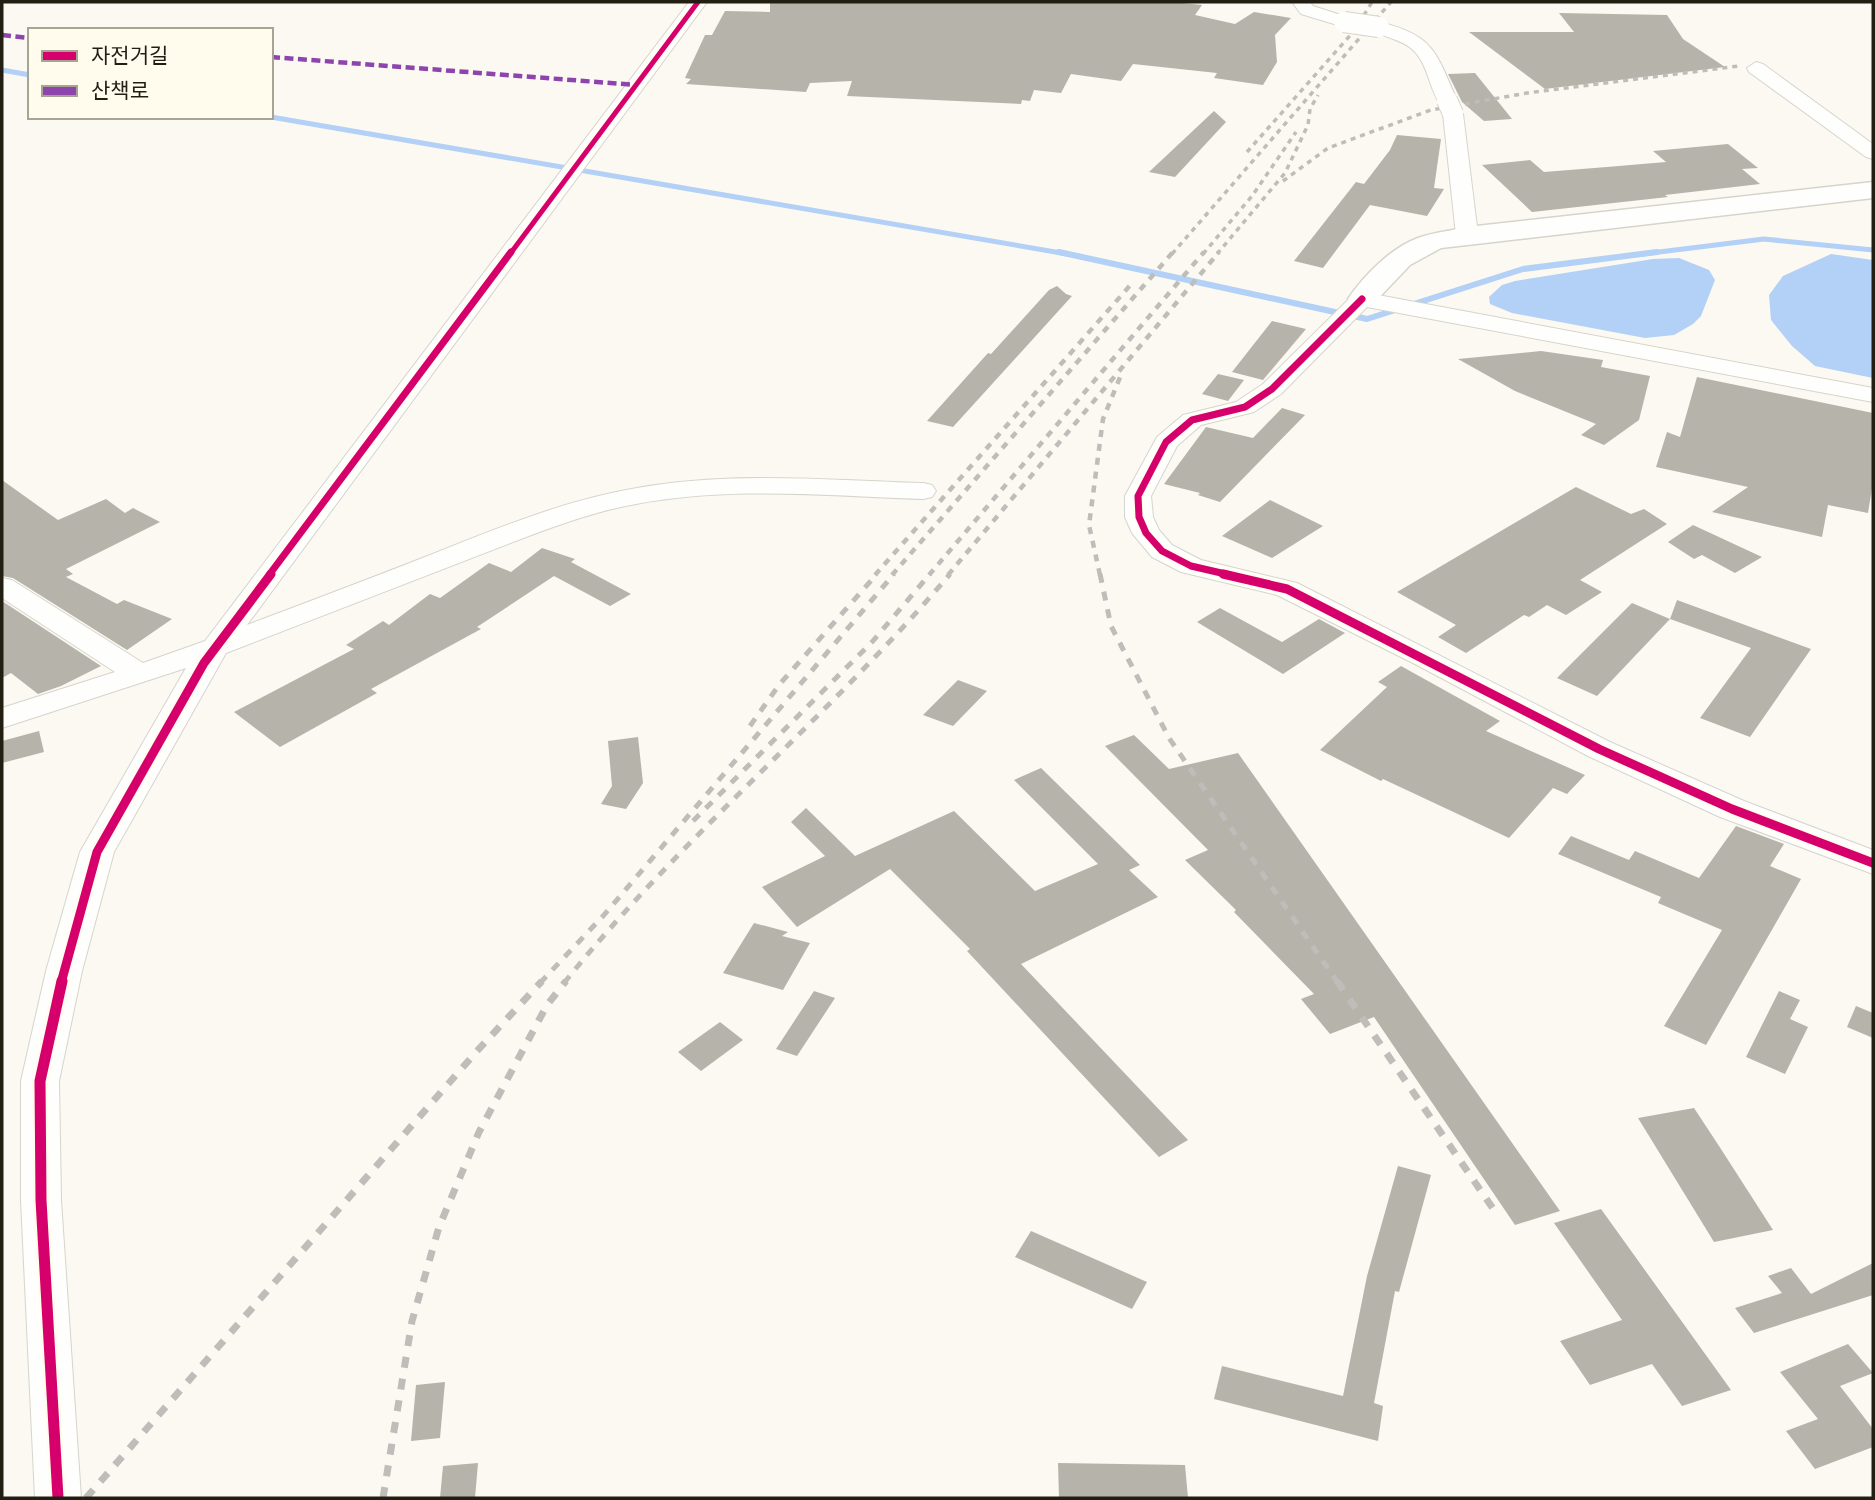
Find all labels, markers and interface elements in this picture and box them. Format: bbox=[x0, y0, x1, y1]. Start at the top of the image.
legend bbox=[28, 28, 273, 119]
text: 자전거길 bbox=[91, 43, 168, 69]
text: 산책로 bbox=[91, 78, 149, 104]

